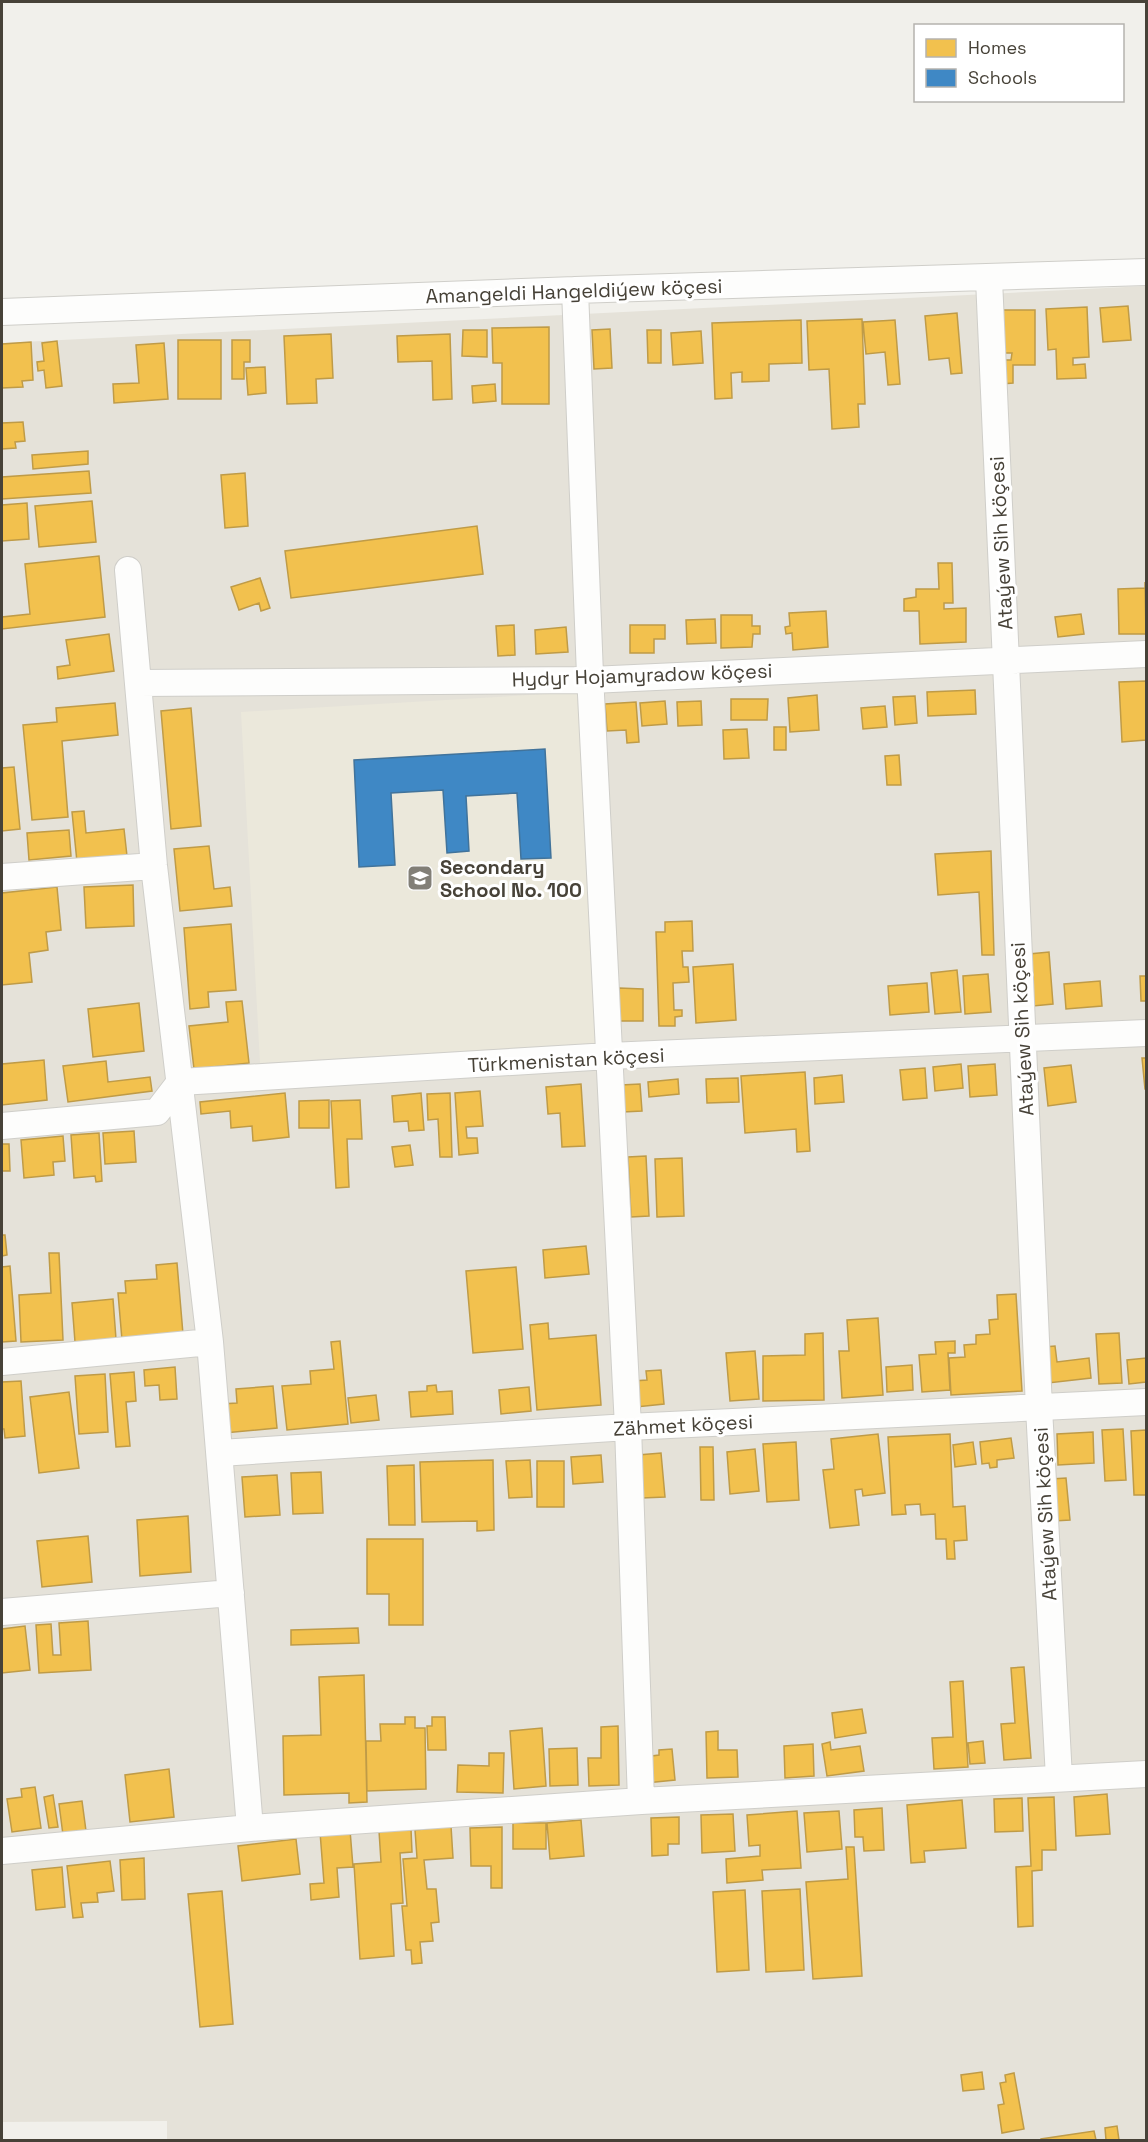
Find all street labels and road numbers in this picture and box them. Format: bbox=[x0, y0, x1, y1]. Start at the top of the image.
street label: Amangeldi Hangeldiýew köçesi bbox=[425, 273, 723, 309]
street label: Ataýew Sih köçesi bbox=[983, 455, 1019, 631]
street label: Hydyr Hojamyradow köçesi bbox=[511, 657, 773, 693]
street label: Ataýew Sih köçesi bbox=[1004, 941, 1040, 1117]
street label: Türkmenistan köçesi bbox=[467, 1042, 665, 1078]
street label: Zähmet köçesi bbox=[612, 1408, 754, 1442]
street label: Ataýew Sih köçesi bbox=[1027, 1426, 1063, 1602]

